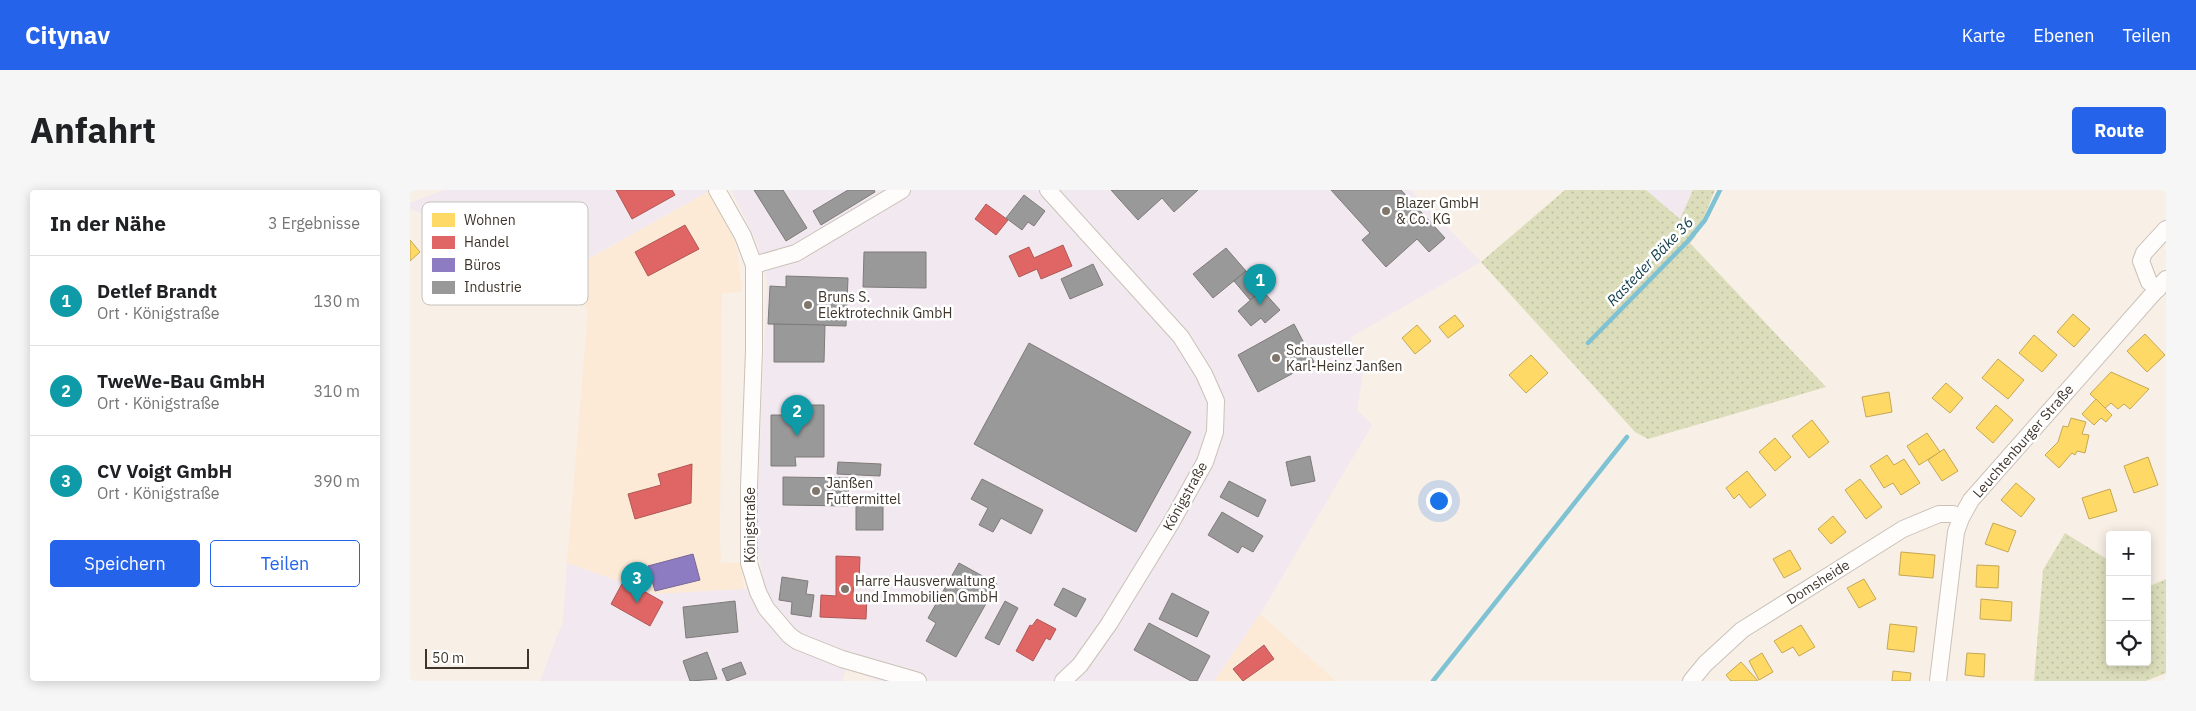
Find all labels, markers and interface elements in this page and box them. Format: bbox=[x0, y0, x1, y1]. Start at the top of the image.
text: Citynav bbox=[25, 19, 110, 51]
text: Karte bbox=[1962, 24, 2005, 47]
text: Ebenen bbox=[2033, 24, 2094, 47]
text: Teilen bbox=[2122, 24, 2171, 47]
text: Anfahrt bbox=[30, 107, 156, 153]
button: Route bbox=[2072, 107, 2166, 154]
place label: Blazer GmbH & Co. KG bbox=[1396, 194, 1479, 228]
legend bbox=[422, 202, 588, 305]
marker: Blazer GmbH & Co. KG bbox=[1380, 205, 1392, 217]
text: In der Nähe bbox=[50, 209, 166, 237]
text: Wohnen bbox=[464, 211, 516, 229]
water label: Rasteder Bäke 36 bbox=[1603, 212, 1697, 310]
text: 3 Ergebnisse bbox=[268, 213, 360, 233]
text: Handel bbox=[464, 233, 509, 251]
text: Büros bbox=[464, 256, 501, 274]
pin: 1 bbox=[1244, 264, 1276, 305]
text: Industrie bbox=[464, 278, 522, 296]
text: Detlef Brandt bbox=[97, 279, 217, 303]
place label: Bruns S. Elektrotechnik GmbH bbox=[818, 288, 952, 322]
text: 1 bbox=[61, 291, 71, 311]
text: 130 m bbox=[313, 291, 360, 311]
marker: Bruns S. Elektrotechnik GmbH bbox=[802, 299, 814, 311]
text: Ort · Königstraße bbox=[97, 303, 220, 323]
place label: Schausteller Karl-Heinz Janßen bbox=[1286, 341, 1403, 375]
marker: Schausteller Karl-Heinz Janßen bbox=[1270, 352, 1282, 364]
text: TweWe-Bau GmbH bbox=[97, 369, 265, 393]
street label: Leuchtenburger Straße bbox=[1969, 380, 2077, 501]
text: 2 bbox=[61, 381, 71, 401]
text: 310 m bbox=[313, 381, 360, 401]
text: Ort · Königstraße bbox=[97, 393, 220, 413]
pin: 2 bbox=[781, 395, 813, 436]
street label: Königstraße bbox=[1159, 458, 1211, 534]
text: CV Voigt GmbH bbox=[97, 459, 232, 483]
text: 3 bbox=[61, 471, 71, 491]
text: 390 m bbox=[313, 471, 360, 491]
place label: Janßen Futtermittel bbox=[826, 474, 901, 508]
text: Ort · Königstraße bbox=[97, 483, 220, 503]
marker: Janßen Futtermittel bbox=[810, 485, 822, 497]
street label: Königstraße bbox=[741, 487, 759, 563]
your location bbox=[1426, 488, 1452, 514]
map controls bbox=[2106, 531, 2151, 666]
button: + bbox=[2106, 531, 2151, 576]
button: Speichern bbox=[50, 540, 200, 587]
button: Teilen bbox=[210, 540, 360, 587]
street label: Domsheide bbox=[1783, 555, 1853, 609]
pin: 3 bbox=[621, 562, 653, 603]
place label: Harre Hausverwaltung und Immobilien GmbH bbox=[855, 572, 998, 606]
button: − bbox=[2106, 576, 2151, 621]
marker: Harre Hausverwaltung und Immobilien GmbH bbox=[839, 583, 851, 595]
button: locate bbox=[2106, 621, 2151, 666]
scale bar bbox=[425, 646, 529, 669]
text: 50 m bbox=[432, 649, 464, 667]

